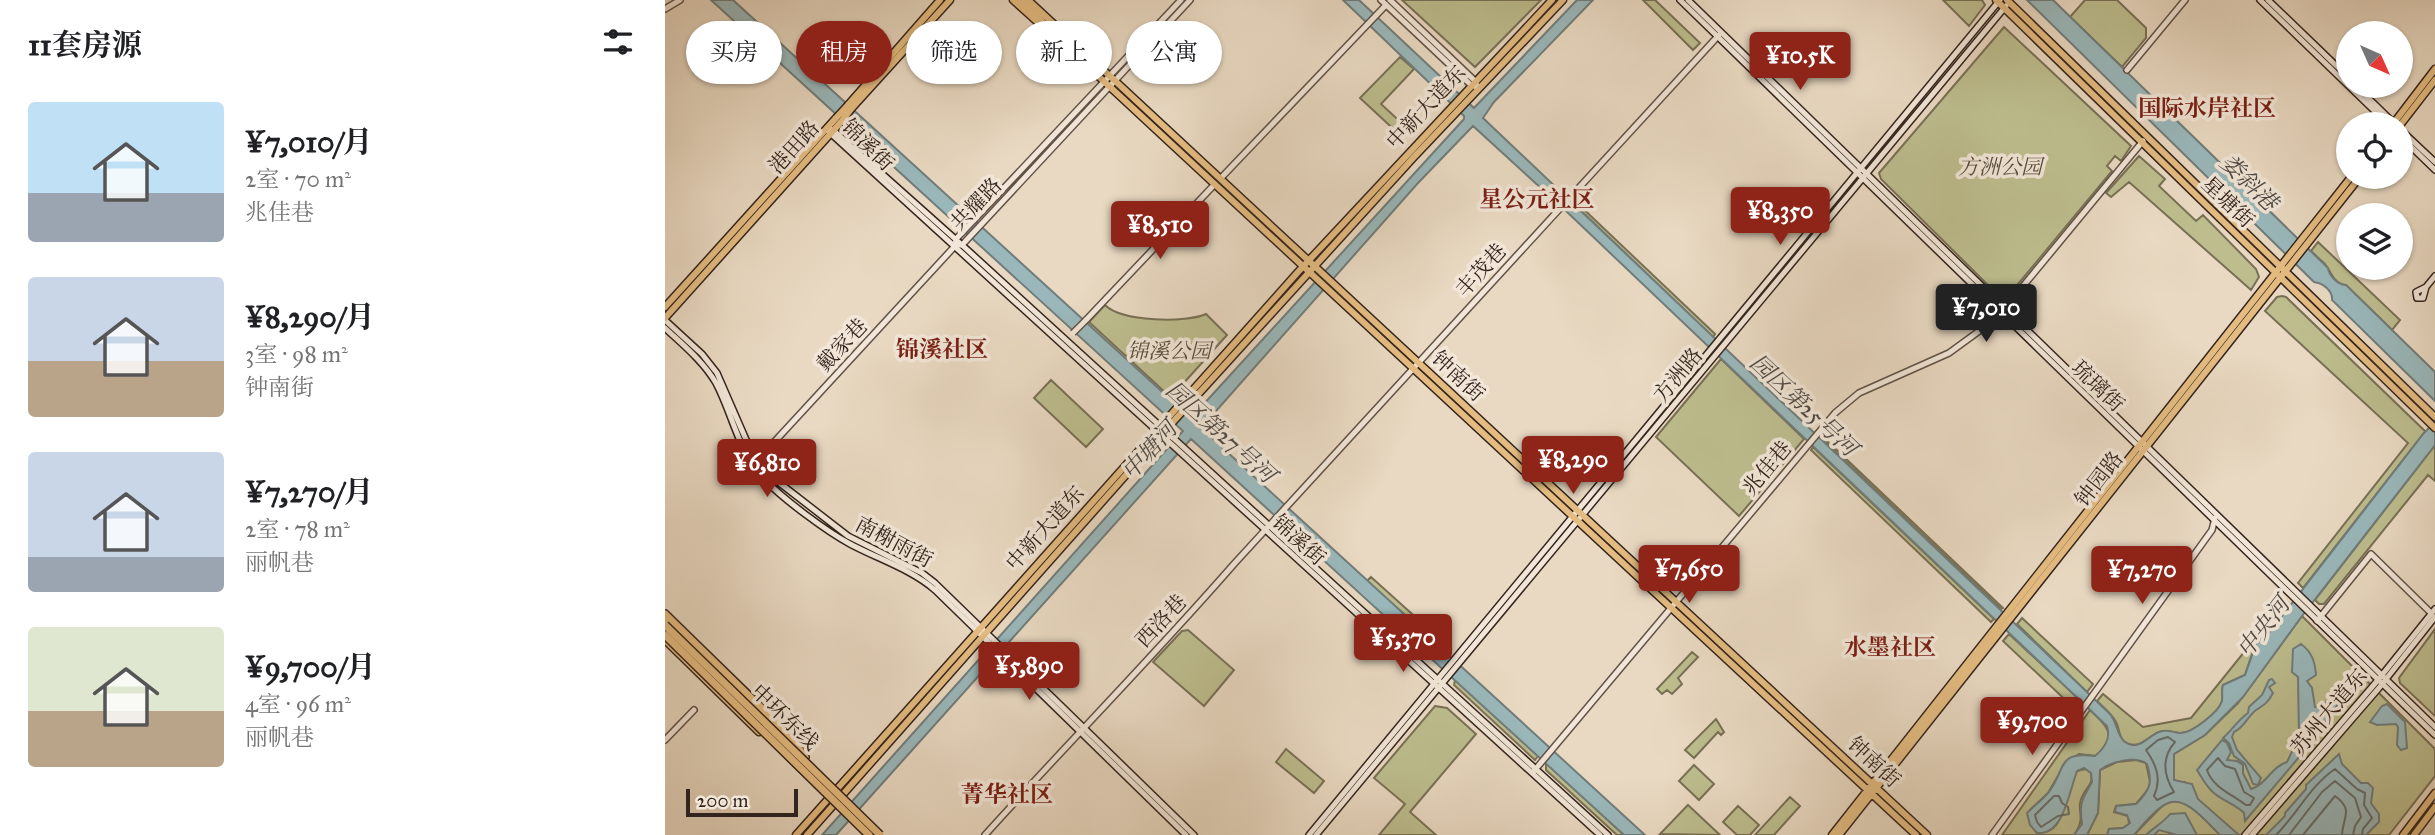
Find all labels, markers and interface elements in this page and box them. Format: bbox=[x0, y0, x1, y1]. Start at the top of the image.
chip: 买房 bbox=[686, 21, 782, 84]
chip: 租房 bbox=[796, 21, 892, 84]
chip: 筛选 bbox=[906, 21, 1002, 84]
chip: 新上 bbox=[1016, 21, 1112, 84]
chip: 公寓 bbox=[1126, 21, 1222, 84]
north arrow bbox=[2336, 21, 2413, 98]
map controls bbox=[2336, 21, 2413, 280]
icon: filters bbox=[599, 23, 637, 61]
text: 11套房源 bbox=[28, 27, 142, 63]
pin: ¥10.5K bbox=[1743, 32, 1857, 92]
text: ¥10.5K bbox=[1766, 41, 1834, 69]
street label: 中新大道东 bbox=[1381, 60, 1471, 154]
district label: 国际水岸社区 bbox=[2138, 94, 2276, 122]
button: locate bbox=[2336, 112, 2413, 189]
street label: 锦溪街 bbox=[837, 114, 899, 176]
street label: 港田路 bbox=[763, 115, 825, 179]
text: ¥7,010/月 bbox=[245, 124, 373, 160]
icon: home bbox=[84, 130, 168, 214]
water label: 娄斜港 bbox=[2214, 148, 2286, 218]
park label: 方洲公园 bbox=[1958, 154, 2045, 180]
text: 2室 · 70 m² bbox=[245, 165, 351, 193]
street label: 星塘街 bbox=[2196, 171, 2260, 233]
street label: 共耀路 bbox=[945, 172, 1007, 236]
district label: 星公元社区 bbox=[1480, 185, 1595, 213]
pin: ¥8,350 bbox=[1723, 188, 1837, 247]
text: ¥8,350 bbox=[1747, 196, 1813, 224]
text: 兆佳巷 bbox=[245, 198, 314, 226]
pin: ¥8,510 bbox=[1103, 202, 1217, 261]
button: layers bbox=[2336, 203, 2413, 280]
text: ¥8,510 bbox=[1127, 210, 1193, 238]
street label: 丰茂巷 bbox=[1450, 238, 1512, 302]
pin: ¥7,010 bbox=[1929, 284, 2043, 344]
text: ¥7,010 bbox=[1952, 293, 2020, 321]
text: ¥8,290/月 bbox=[245, 299, 375, 335]
icon: home bbox=[84, 305, 168, 389]
street label: 戴家巷 bbox=[811, 313, 873, 377]
district label: 锦溪社区 bbox=[896, 335, 988, 363]
park label: 锦溪公园 bbox=[1127, 338, 1214, 364]
text: 3室 · 98 m² bbox=[245, 340, 348, 368]
street label: 方洲路 bbox=[1648, 343, 1708, 407]
street label: 钟南街 bbox=[1426, 345, 1490, 407]
water label: 园区第25号河 bbox=[1744, 348, 1866, 465]
street label: 琉璃街 bbox=[2066, 355, 2130, 417]
text: 钟南街 bbox=[245, 373, 314, 401]
water label: 园区第27号河 bbox=[1160, 375, 1285, 491]
water label: 中塘河 bbox=[1116, 412, 1185, 485]
pin: ¥8,290 bbox=[1516, 436, 1630, 496]
street label: 兆佳巷 bbox=[1737, 436, 1797, 500]
pin: ¥6,810 bbox=[710, 440, 824, 499]
text: ¥8,290 bbox=[1538, 445, 1608, 473]
street label: 钟园路 bbox=[2069, 446, 2129, 512]
text: ¥6,810 bbox=[733, 448, 801, 476]
text: ¥7,270/月 bbox=[245, 474, 374, 510]
icon: home bbox=[84, 480, 168, 564]
street label: 中新大道东 bbox=[1000, 480, 1090, 576]
street label: 锦溪街 bbox=[1267, 509, 1331, 571]
street label: 南榭雨街 bbox=[851, 511, 937, 573]
text: 2室 · 78 m² bbox=[245, 515, 350, 543]
pin: ¥7,650 bbox=[1632, 546, 1746, 605]
pin: ¥7,270 bbox=[2085, 546, 2199, 606]
text: 丽帆巷 bbox=[245, 548, 314, 576]
text: ¥7,650 bbox=[1655, 554, 1723, 582]
text: ¥7,270 bbox=[2107, 555, 2177, 583]
water label: 中央河 bbox=[2231, 588, 2298, 663]
street label: 西洛巷 bbox=[1130, 589, 1192, 653]
pin: ¥5,370 bbox=[1346, 614, 1460, 674]
text: ¥5,370 bbox=[1370, 623, 1436, 651]
district label: 水墨社区 bbox=[1844, 633, 1936, 661]
pin: ¥5,890 bbox=[972, 642, 1086, 702]
text: ¥9,700/月 bbox=[245, 649, 376, 685]
text: ¥5,890 bbox=[994, 651, 1064, 679]
icon: home bbox=[84, 655, 168, 739]
street label: 苏州大道东 bbox=[2285, 663, 2373, 761]
street label: 中环东线 bbox=[746, 678, 824, 756]
text: 4室 · 96 m² bbox=[245, 690, 351, 718]
pin: ¥9,700 bbox=[1975, 698, 2089, 757]
text: ¥9,700 bbox=[1996, 706, 2068, 734]
text: 丽帆巷 bbox=[245, 723, 314, 751]
street label: 钟南街 bbox=[1842, 731, 1906, 793]
district label: 菁华社区 bbox=[961, 780, 1053, 808]
scale bar bbox=[686, 786, 798, 818]
text: 200 m bbox=[697, 789, 749, 812]

